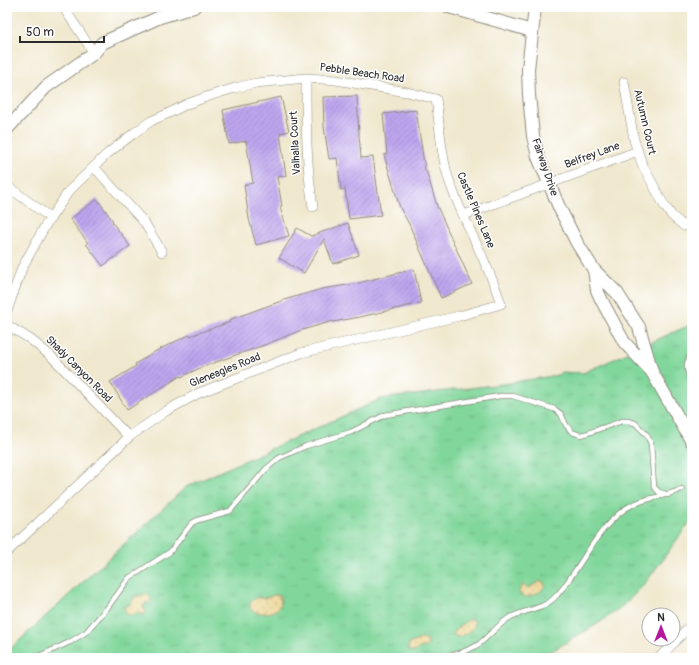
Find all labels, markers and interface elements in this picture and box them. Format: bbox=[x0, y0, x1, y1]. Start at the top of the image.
scale bar bbox=[20, 18, 104, 44]
text: 50 m bbox=[26, 25, 54, 40]
street label: Pebble Beach Road bbox=[319, 61, 405, 85]
street label: Autumn Court bbox=[631, 88, 659, 157]
street label: Valhalla Court bbox=[287, 110, 303, 175]
street label: Fairway Drive bbox=[529, 136, 561, 198]
street label: Belfrey Lane bbox=[563, 139, 622, 171]
street label: Castle Pines Lane bbox=[454, 170, 498, 250]
street label: Shady Canyon Road bbox=[43, 333, 115, 405]
street label: Gleneagles Road bbox=[188, 350, 262, 390]
north arrow bbox=[641, 607, 681, 647]
text: N bbox=[657, 611, 665, 624]

